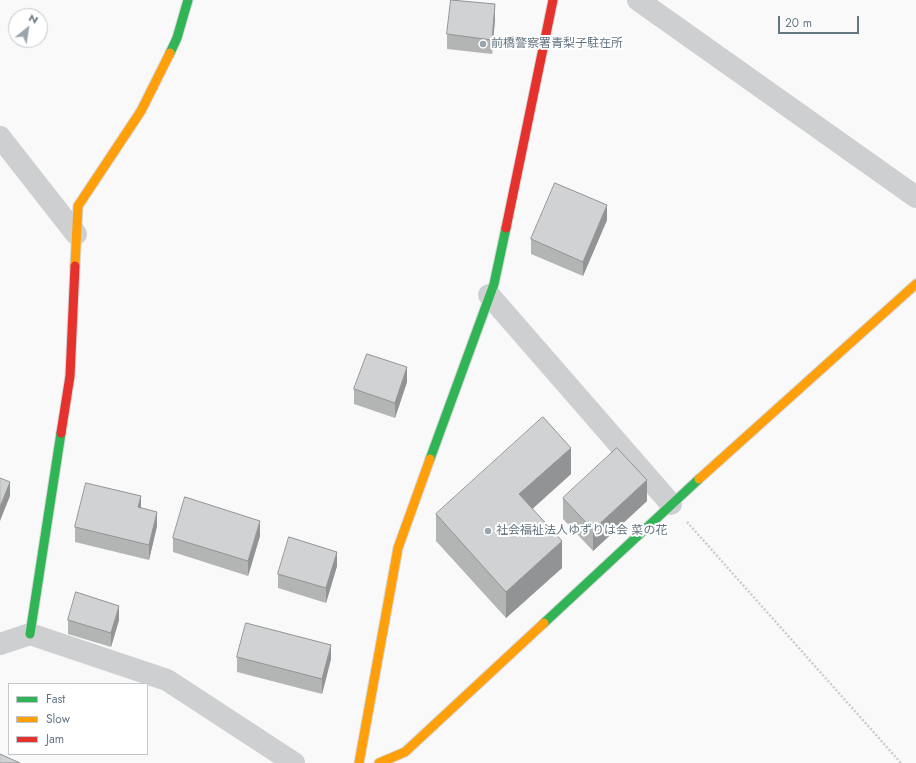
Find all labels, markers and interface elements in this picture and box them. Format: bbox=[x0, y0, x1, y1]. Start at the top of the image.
north arrow bbox=[8, 8, 48, 48]
scale bar bbox=[780, 8, 861, 34]
text: N bbox=[26, 9, 41, 28]
text: 20 m bbox=[785, 14, 812, 32]
place label: 前橋警察署青梨子駐在所 bbox=[491, 37, 623, 51]
marker: 前橋警察署青梨子駐在所 bbox=[478, 39, 488, 49]
place label: 社会福祉法人ゆずりは会 菜の花 bbox=[496, 524, 668, 538]
marker: 社会福祉法人ゆずりは会 菜の花 bbox=[483, 526, 493, 536]
legend bbox=[8, 683, 148, 755]
text: Fast bbox=[46, 690, 65, 708]
text: Slow bbox=[46, 710, 70, 728]
text: Jam bbox=[46, 730, 64, 748]

